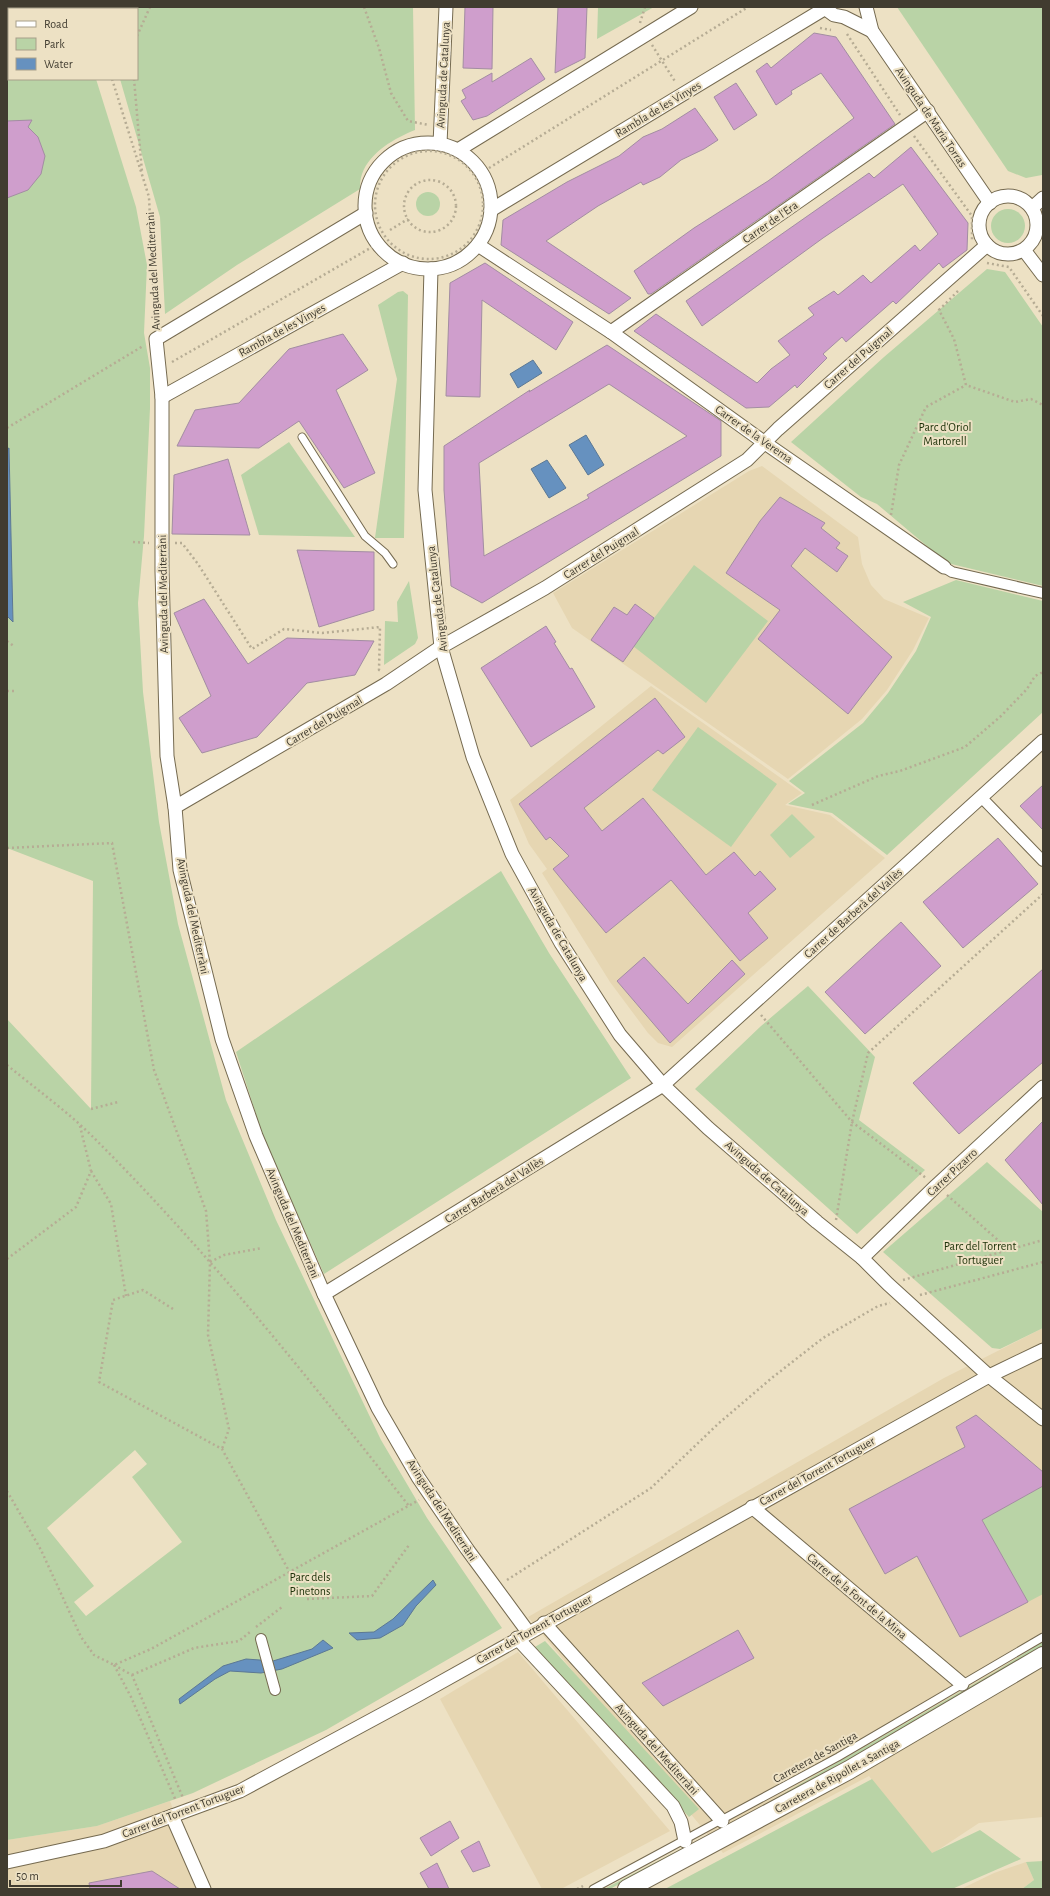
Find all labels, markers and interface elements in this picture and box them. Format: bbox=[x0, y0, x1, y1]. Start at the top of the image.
legend bbox=[8, 8, 138, 80]
text: Road bbox=[44, 18, 68, 30]
street label: Avinguda de Catalunya bbox=[434, 21, 453, 129]
text: Park bbox=[44, 38, 65, 50]
text: Water bbox=[44, 58, 73, 70]
street label: Avinguda de Maria Torras bbox=[893, 65, 969, 169]
street label: Rambla de les Vinyes bbox=[613, 79, 703, 140]
street label: Carrer de l'Era bbox=[740, 198, 800, 245]
street label: Avinguda del Mediterràni bbox=[144, 212, 162, 330]
street label: Rambla de les Vinyes bbox=[237, 301, 328, 360]
street label: Carrer del Puigmal bbox=[821, 325, 895, 391]
street label: Carrer de la Verema bbox=[713, 403, 795, 465]
park label: Parc d'Oriol Martorell bbox=[918, 421, 972, 447]
street label: Carrer del Puigmal bbox=[561, 525, 641, 581]
street label: Avinguda del Mediterràni bbox=[156, 535, 170, 653]
street label: Avinguda de Catalunya bbox=[424, 545, 450, 653]
street label: Carrer del Puigmal bbox=[284, 694, 364, 748]
street label: Avinguda del Mediterràni bbox=[175, 857, 211, 975]
street label: Carrer de Barberà del Vallès bbox=[802, 866, 904, 960]
street label: Avinguda de Catalunya bbox=[525, 885, 590, 984]
street label: Avinguda de Catalunya bbox=[722, 1138, 812, 1219]
street label: Carrer Pizarro bbox=[925, 1146, 980, 1198]
street label: Carrer Barberà del Vallès bbox=[443, 1155, 545, 1225]
street label: Avinguda del Mediterràni bbox=[264, 1166, 322, 1280]
park label: Parc del Torrent Tortuguer bbox=[944, 1240, 1016, 1266]
street label: Carrer del Torrent Tortuguer bbox=[757, 1434, 877, 1508]
street label: Avinguda del Mediterràni bbox=[405, 1457, 479, 1563]
street label: Carrer de la Font de la Mina bbox=[805, 1551, 909, 1641]
park label: Parc dels Pinetons bbox=[290, 1571, 330, 1597]
street label: Carrer del Torrent Tortuguer bbox=[474, 1592, 594, 1666]
street label: Avinguda del Mediterràni bbox=[613, 1701, 701, 1797]
street label: Carretera de Santiga bbox=[771, 1729, 859, 1785]
street label: Carretera de Ripollet a Santiga bbox=[773, 1736, 902, 1815]
street label: Carrer del Torrent Tortuguer bbox=[120, 1782, 246, 1840]
scale bar bbox=[10, 1862, 121, 1888]
text: 50 m bbox=[16, 1870, 39, 1882]

